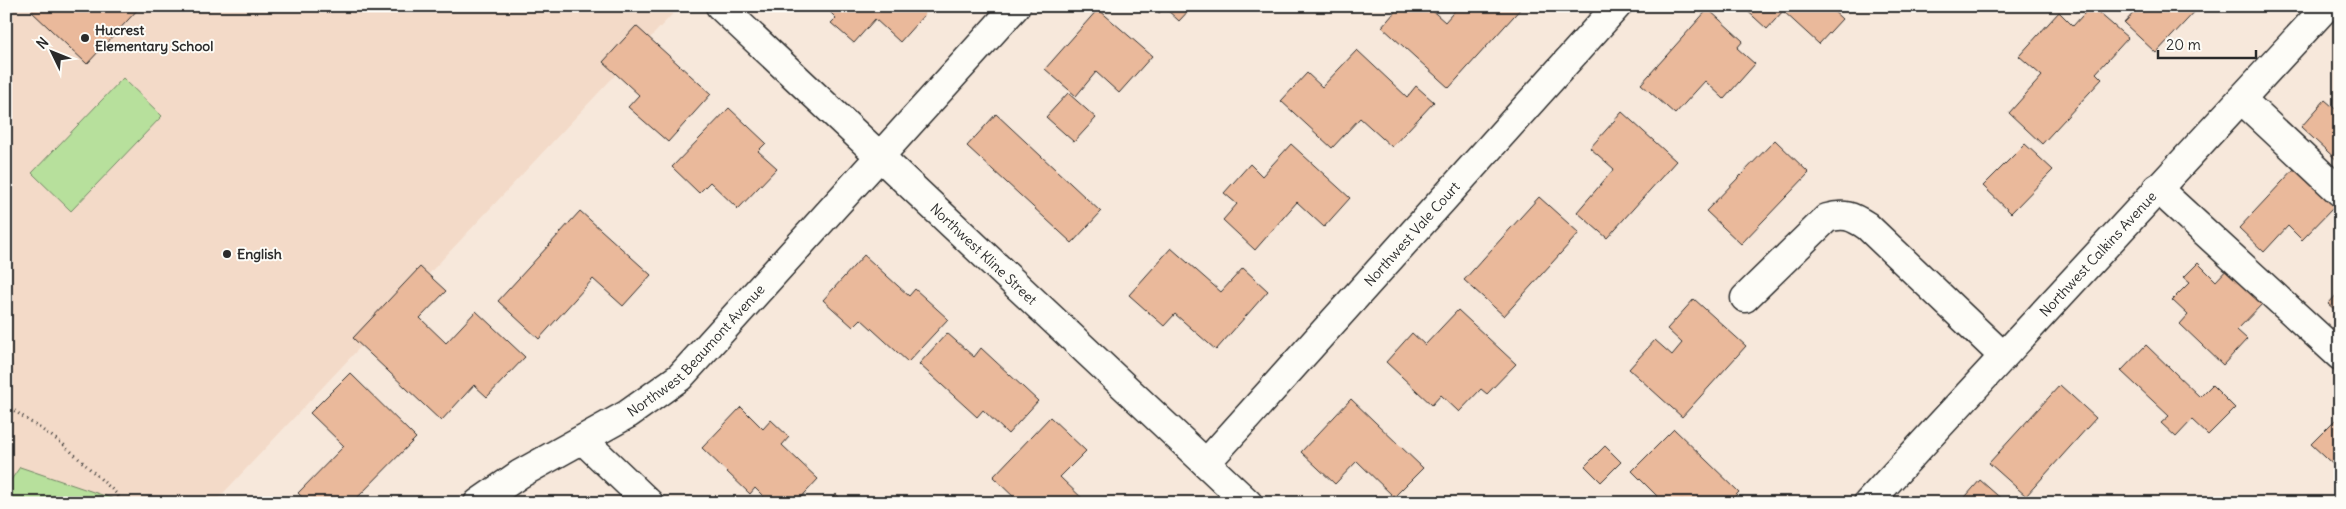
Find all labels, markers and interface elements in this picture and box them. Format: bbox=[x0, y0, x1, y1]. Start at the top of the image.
place label: Hucrest Elementary School bbox=[95, 21, 213, 55]
north arrow bbox=[28, 28, 78, 78]
scale bar bbox=[2158, 28, 2256, 60]
marker: Hucrest Elementary School bbox=[79, 32, 91, 44]
text: N bbox=[33, 33, 52, 53]
text: 20 m bbox=[2166, 35, 2201, 54]
street label: Northwest Vale Court bbox=[1360, 178, 1464, 290]
street label: Northwest Calkins Avenue bbox=[2036, 188, 2160, 320]
street label: Northwest Kline Street bbox=[926, 200, 1041, 309]
place label: English bbox=[237, 245, 282, 263]
marker: English bbox=[221, 248, 233, 260]
street label: Northwest Beaumont Avenue bbox=[624, 281, 769, 421]

